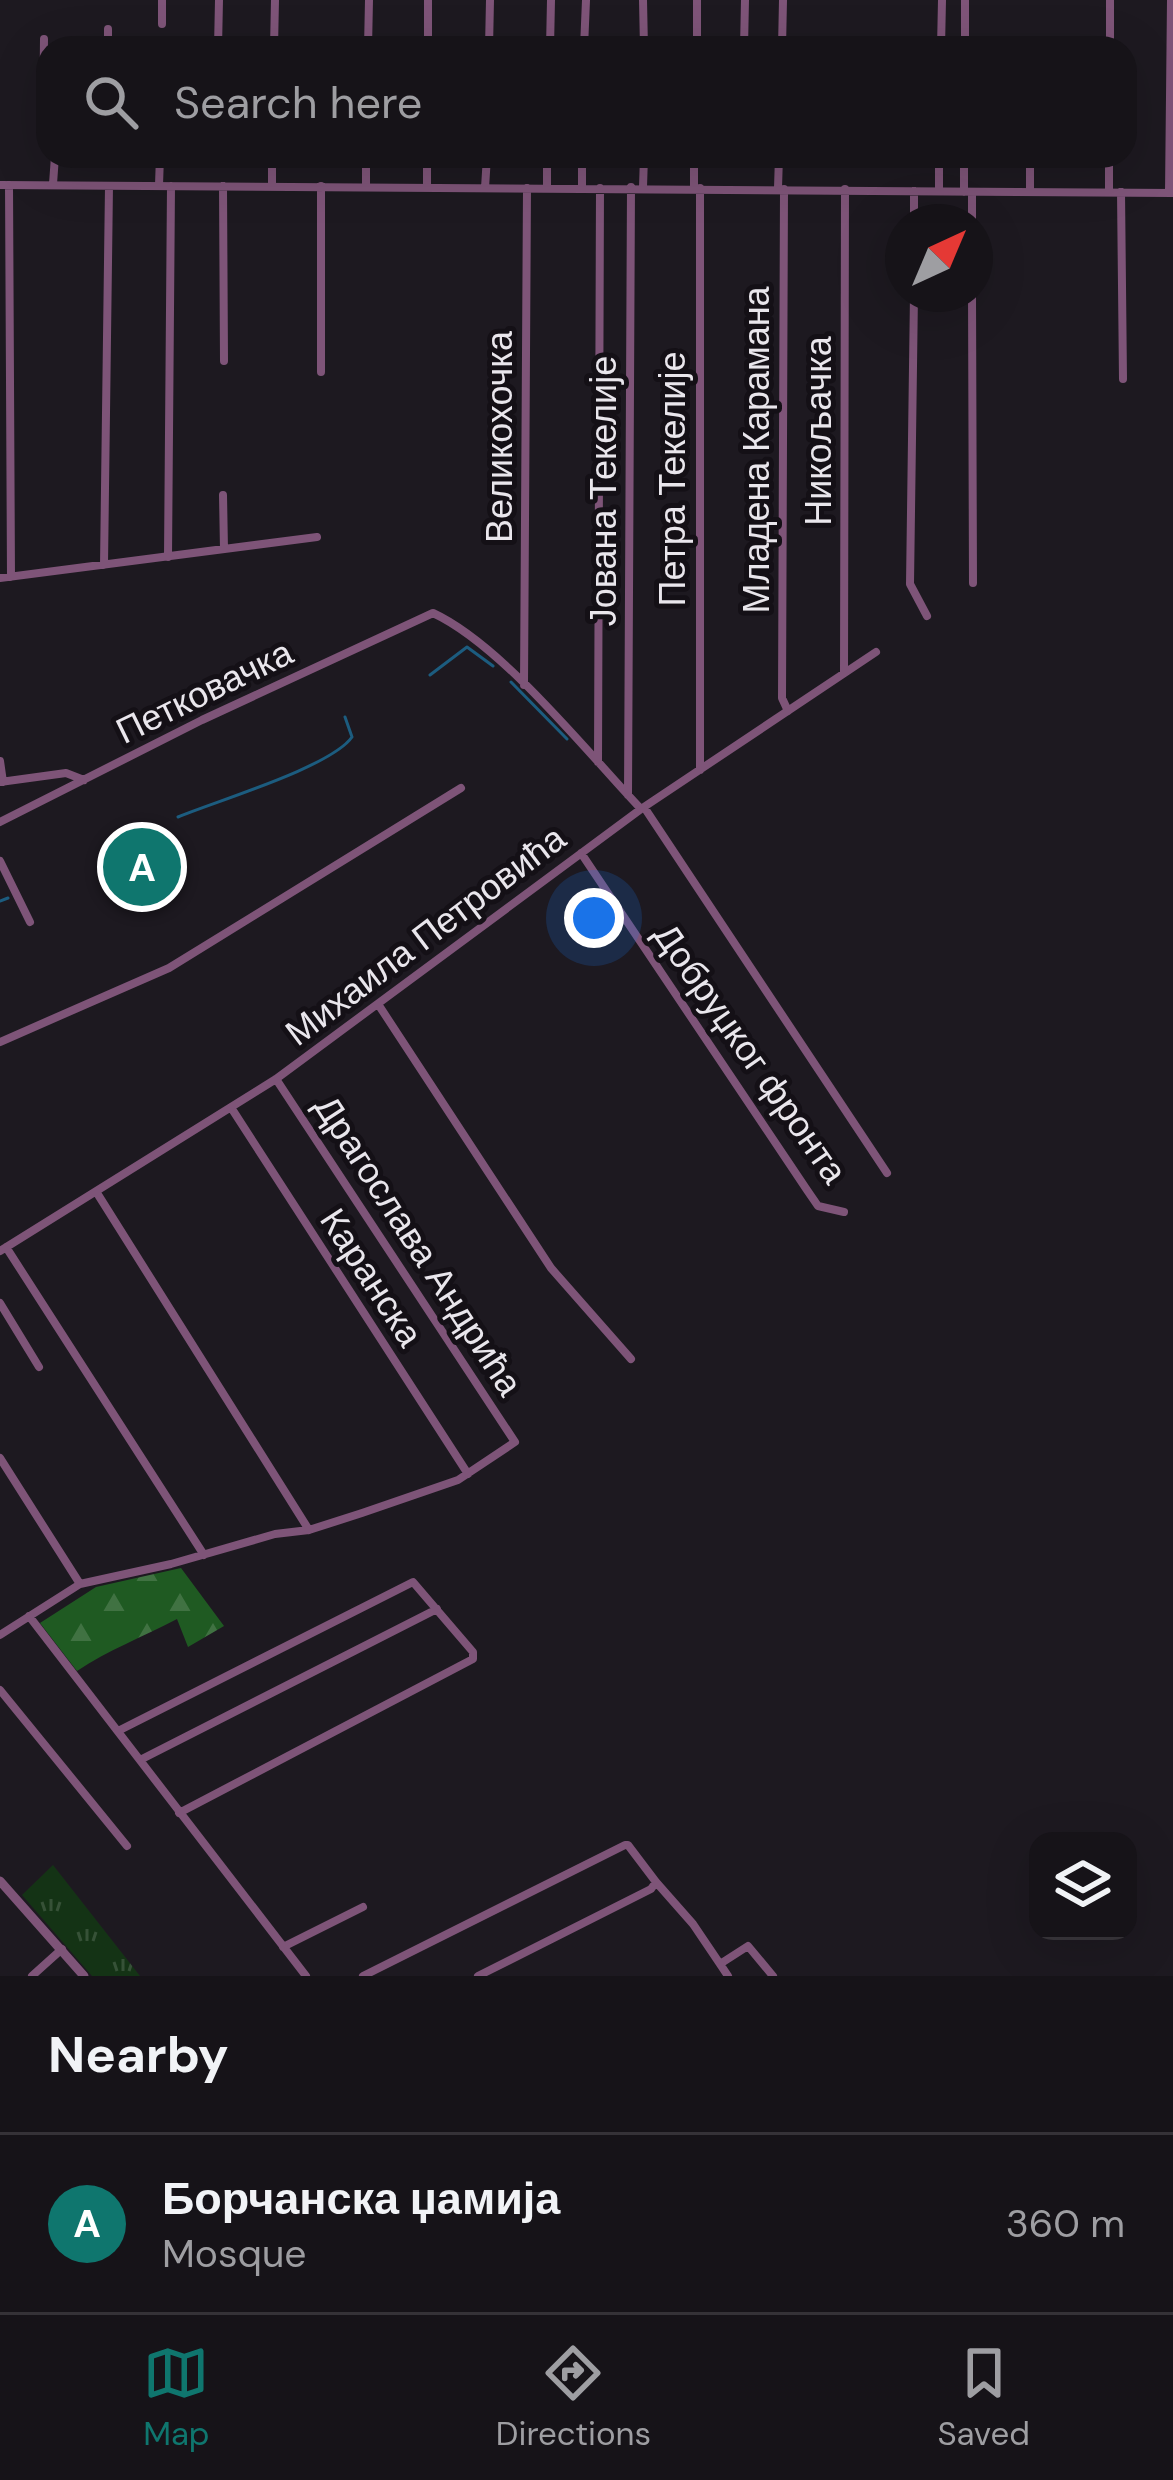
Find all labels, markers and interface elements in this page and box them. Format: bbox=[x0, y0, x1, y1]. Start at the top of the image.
search box bbox=[36, 36, 1137, 168]
icon: search bbox=[78, 69, 144, 135]
text: Search here bbox=[174, 73, 422, 132]
north arrow bbox=[885, 204, 993, 312]
street label: Младена Карамана bbox=[733, 285, 780, 614]
street label: Великохочка bbox=[476, 330, 523, 543]
street label: Никољачка bbox=[795, 335, 842, 526]
street label: Петра Текелије bbox=[649, 352, 696, 606]
street label: Јована Текелије bbox=[580, 356, 627, 626]
street label: Петковачка bbox=[108, 628, 301, 754]
street label: Михаила Петровића bbox=[276, 814, 576, 1056]
pin: A bbox=[103, 822, 181, 912]
your location bbox=[564, 888, 624, 948]
street label: Добруџког фронта bbox=[643, 914, 859, 1193]
street label: Драгослава Андрића bbox=[304, 1086, 534, 1405]
street label: Каранска bbox=[310, 1199, 434, 1356]
map controls bbox=[1029, 1832, 1137, 1940]
button: layers bbox=[1029, 1832, 1137, 1940]
text: Nearby bbox=[48, 2021, 229, 2088]
text: Борчанска џамија bbox=[162, 2169, 560, 2228]
text: A bbox=[73, 2198, 101, 2249]
text: 360 m bbox=[1006, 2198, 1125, 2249]
text: Mosque bbox=[162, 2228, 306, 2279]
tab: Map bbox=[143, 2340, 210, 2455]
tab: Directions bbox=[496, 2340, 651, 2455]
tab: Saved bbox=[937, 2340, 1030, 2455]

